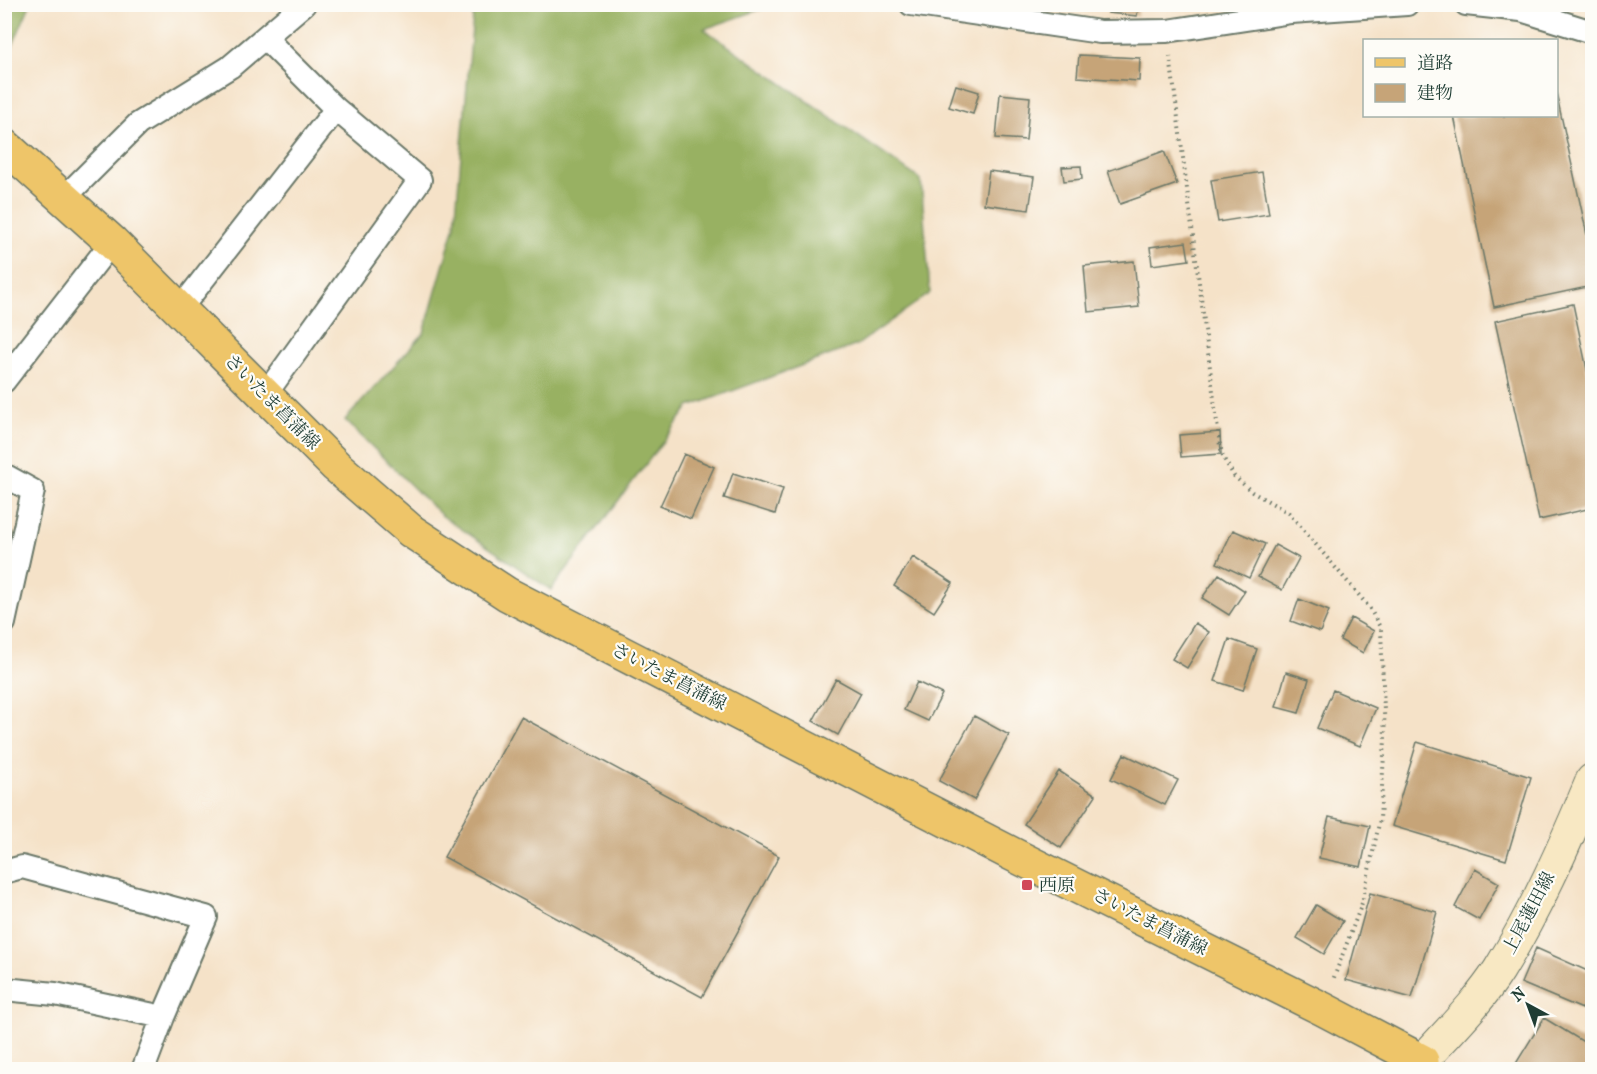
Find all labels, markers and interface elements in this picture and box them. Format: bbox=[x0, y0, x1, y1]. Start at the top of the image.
legend bbox=[1363, 39, 1558, 117]
text: 道路 bbox=[1417, 53, 1453, 74]
text: 建物 bbox=[1417, 83, 1453, 104]
street label: さいたま菖蒲線 bbox=[220, 350, 324, 454]
street label: さいたま菖蒲線 bbox=[608, 639, 730, 715]
street label: 上尾蓮田線 bbox=[1499, 868, 1559, 958]
place label: 西原 bbox=[1039, 875, 1075, 896]
marker: 西原 bbox=[1020, 878, 1034, 892]
street label: さいたま菖蒲線 bbox=[1089, 884, 1211, 960]
north arrow bbox=[1498, 975, 1558, 1035]
text: N bbox=[1508, 982, 1530, 1005]

